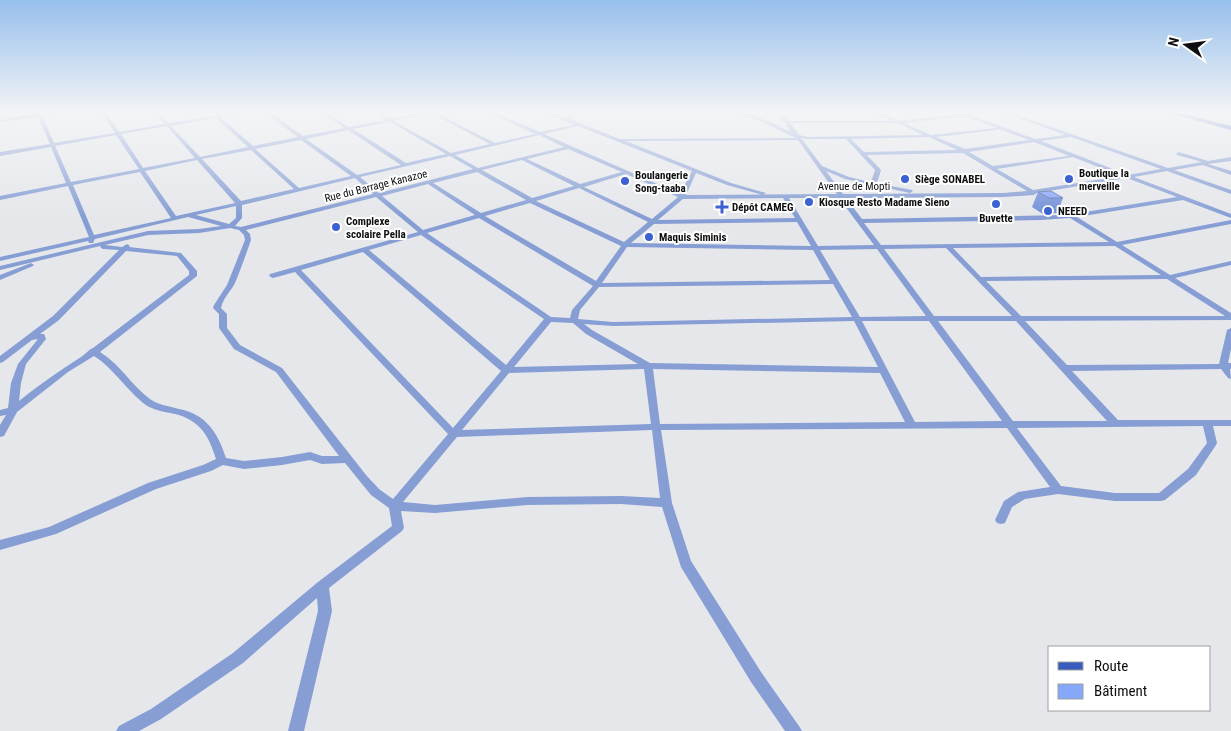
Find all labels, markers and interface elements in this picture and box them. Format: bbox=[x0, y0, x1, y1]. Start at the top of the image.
north arrow bbox=[1161, 20, 1211, 70]
text: N bbox=[1165, 36, 1182, 48]
street label: Rue du Barrage Kanazoe bbox=[323, 167, 429, 205]
place label: Boutique la merveille bbox=[1079, 167, 1129, 193]
place label: Boulangerie Song-taaba bbox=[635, 169, 688, 195]
marker: Siège SONABEL bbox=[899, 173, 911, 185]
place label: Siège SONABEL bbox=[915, 173, 985, 186]
marker: Boutique la merveille bbox=[1063, 173, 1075, 185]
marker: Boulangerie Song-taaba bbox=[619, 175, 631, 187]
street label: Avenue de Mopti bbox=[818, 180, 890, 193]
marker: Kiosque Resto Madame Sieno bbox=[803, 196, 815, 208]
place label: Kiosque Resto Madame Sieno bbox=[819, 196, 950, 209]
marker: Buvette bbox=[990, 198, 1002, 210]
marker: Dépôt CAMEG bbox=[716, 201, 728, 213]
place label: Dépôt CAMEG bbox=[732, 201, 793, 214]
marker: NEEED bbox=[1042, 205, 1054, 217]
place label: NEEED bbox=[1058, 205, 1087, 218]
place label: Buvette bbox=[979, 212, 1013, 225]
place label: Complexe scolaire Pella bbox=[346, 215, 406, 241]
marker: Complexe scolaire Pella bbox=[330, 221, 342, 233]
marker: Maquis Siminis bbox=[643, 231, 655, 243]
place label: Maquis Siminis bbox=[659, 231, 727, 244]
legend bbox=[1048, 646, 1211, 711]
text: Route bbox=[1094, 657, 1128, 675]
text: Bâtiment bbox=[1094, 682, 1147, 700]

